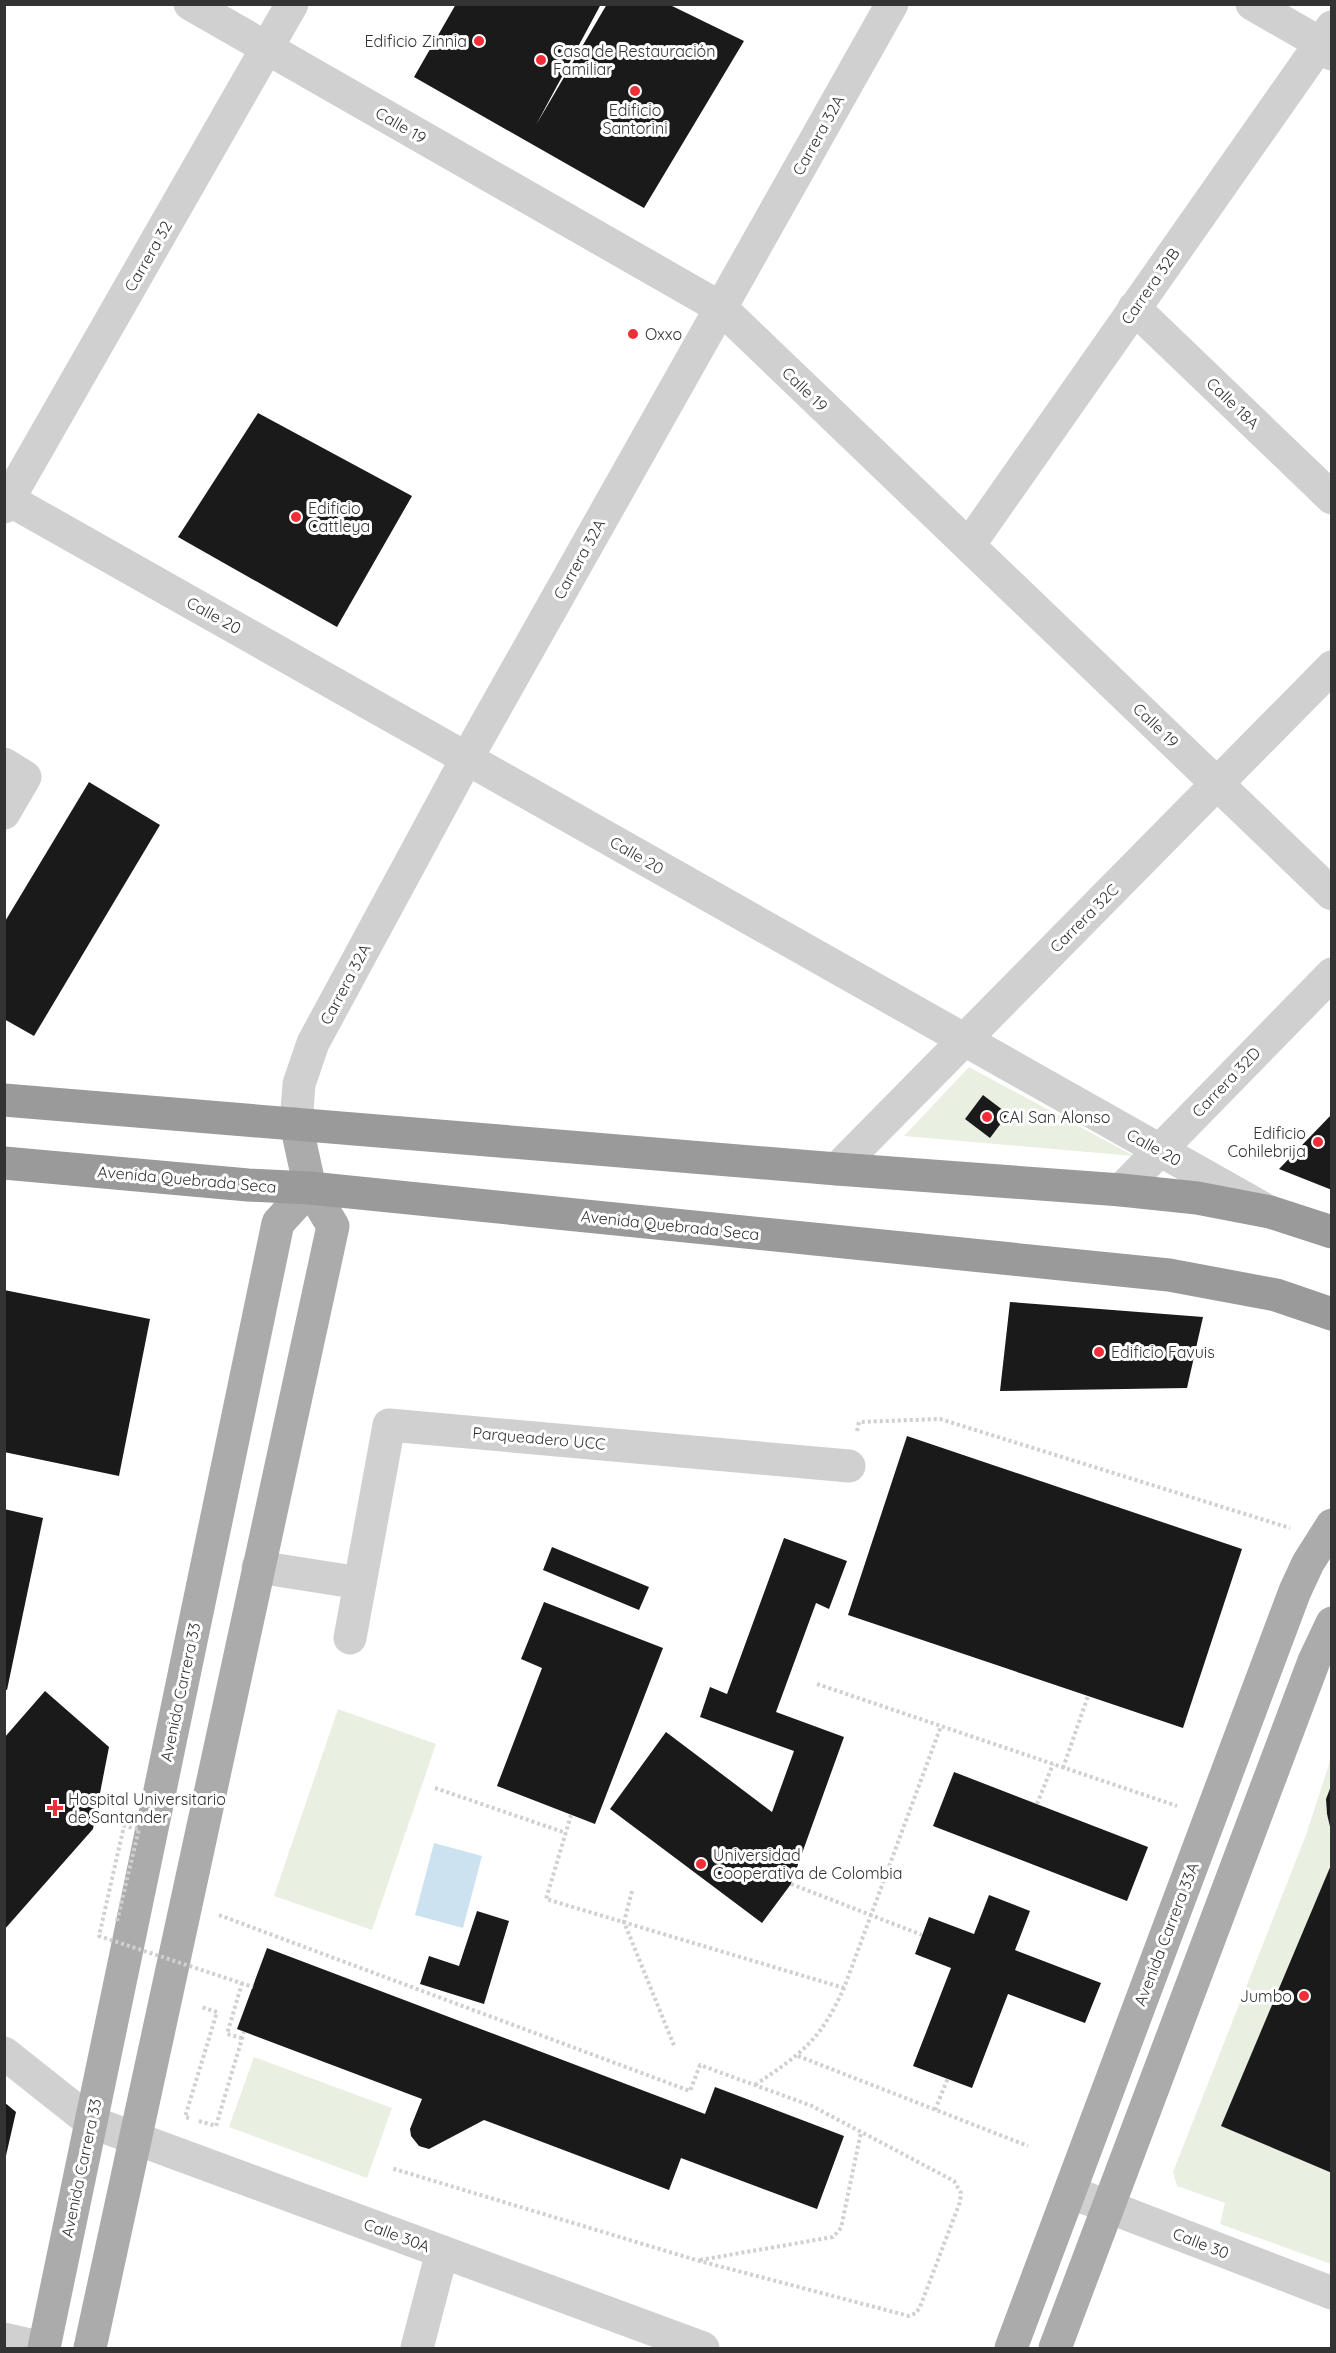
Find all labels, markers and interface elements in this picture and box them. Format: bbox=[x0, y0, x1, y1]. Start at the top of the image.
place label: Edificio Zinnia bbox=[365, 31, 467, 51]
marker: Edificio Zinnia bbox=[472, 34, 486, 48]
place label: Casa de Restauración Familiar bbox=[553, 41, 715, 79]
marker: Casa de Restauración Familiar bbox=[534, 53, 548, 67]
marker: Edificio Santorini bbox=[628, 84, 642, 98]
street label: Carrera 32A bbox=[788, 91, 848, 179]
place label: Edificio Santorini bbox=[602, 100, 668, 138]
street label: Calle 19 bbox=[372, 102, 430, 148]
street label: Carrera 32 bbox=[120, 217, 176, 295]
street label: Carrera 32B bbox=[1116, 244, 1184, 328]
place label: Oxxo bbox=[645, 324, 682, 344]
marker: Oxxo bbox=[626, 327, 640, 341]
street label: Calle 19 bbox=[778, 362, 832, 416]
street label: Calle 18A bbox=[1202, 373, 1264, 433]
place label: Edificio Cattleya bbox=[308, 498, 370, 536]
marker: Edificio Cattleya bbox=[289, 510, 303, 524]
street label: Carrera 32A bbox=[549, 515, 609, 603]
street label: Calle 20 bbox=[183, 592, 245, 638]
street label: Calle 19 bbox=[1129, 698, 1183, 752]
street label: Calle 20 bbox=[606, 832, 668, 878]
street label: Carrera 32C bbox=[1046, 880, 1122, 956]
street label: Carrera 32A bbox=[315, 940, 375, 1028]
street label: Carrera 32D bbox=[1188, 1043, 1264, 1121]
place label: CAI San Alonso bbox=[999, 1107, 1110, 1127]
marker: CAI San Alonso bbox=[980, 1110, 994, 1124]
place label: Edificio Cohilebrija bbox=[1228, 1123, 1306, 1161]
street label: Calle 20 bbox=[1123, 1124, 1185, 1170]
marker: Edificio Cohilebrija bbox=[1311, 1135, 1325, 1149]
street label: Avenida Quebrada Seca bbox=[97, 1161, 277, 1197]
street label: Avenida Quebrada Seca bbox=[580, 1206, 760, 1244]
place label: Edificio Favuis bbox=[1111, 1342, 1215, 1362]
marker: Edificio Favuis bbox=[1092, 1345, 1106, 1359]
street label: Parqueadero UCC bbox=[472, 1422, 606, 1454]
street label: Avenida Carrera 33 bbox=[155, 1621, 205, 1763]
place label: Hospital Universitario de Santander bbox=[68, 1789, 226, 1827]
marker: Hospital Universitario de Santander bbox=[46, 1799, 64, 1817]
place label: Universidad Cooperativa de Colombia bbox=[713, 1845, 902, 1883]
marker: Universidad Cooperativa de Colombia bbox=[694, 1857, 708, 1871]
street label: Avenida Carrera 33A bbox=[1129, 1859, 1203, 2009]
place label: Jumbo bbox=[1240, 1986, 1292, 2006]
marker: Jumbo bbox=[1297, 1989, 1311, 2003]
street label: Avenida Carrera 33 bbox=[56, 2097, 106, 2239]
street label: Calle 30A bbox=[361, 2214, 433, 2256]
street label: Calle 30 bbox=[1170, 2223, 1232, 2263]

